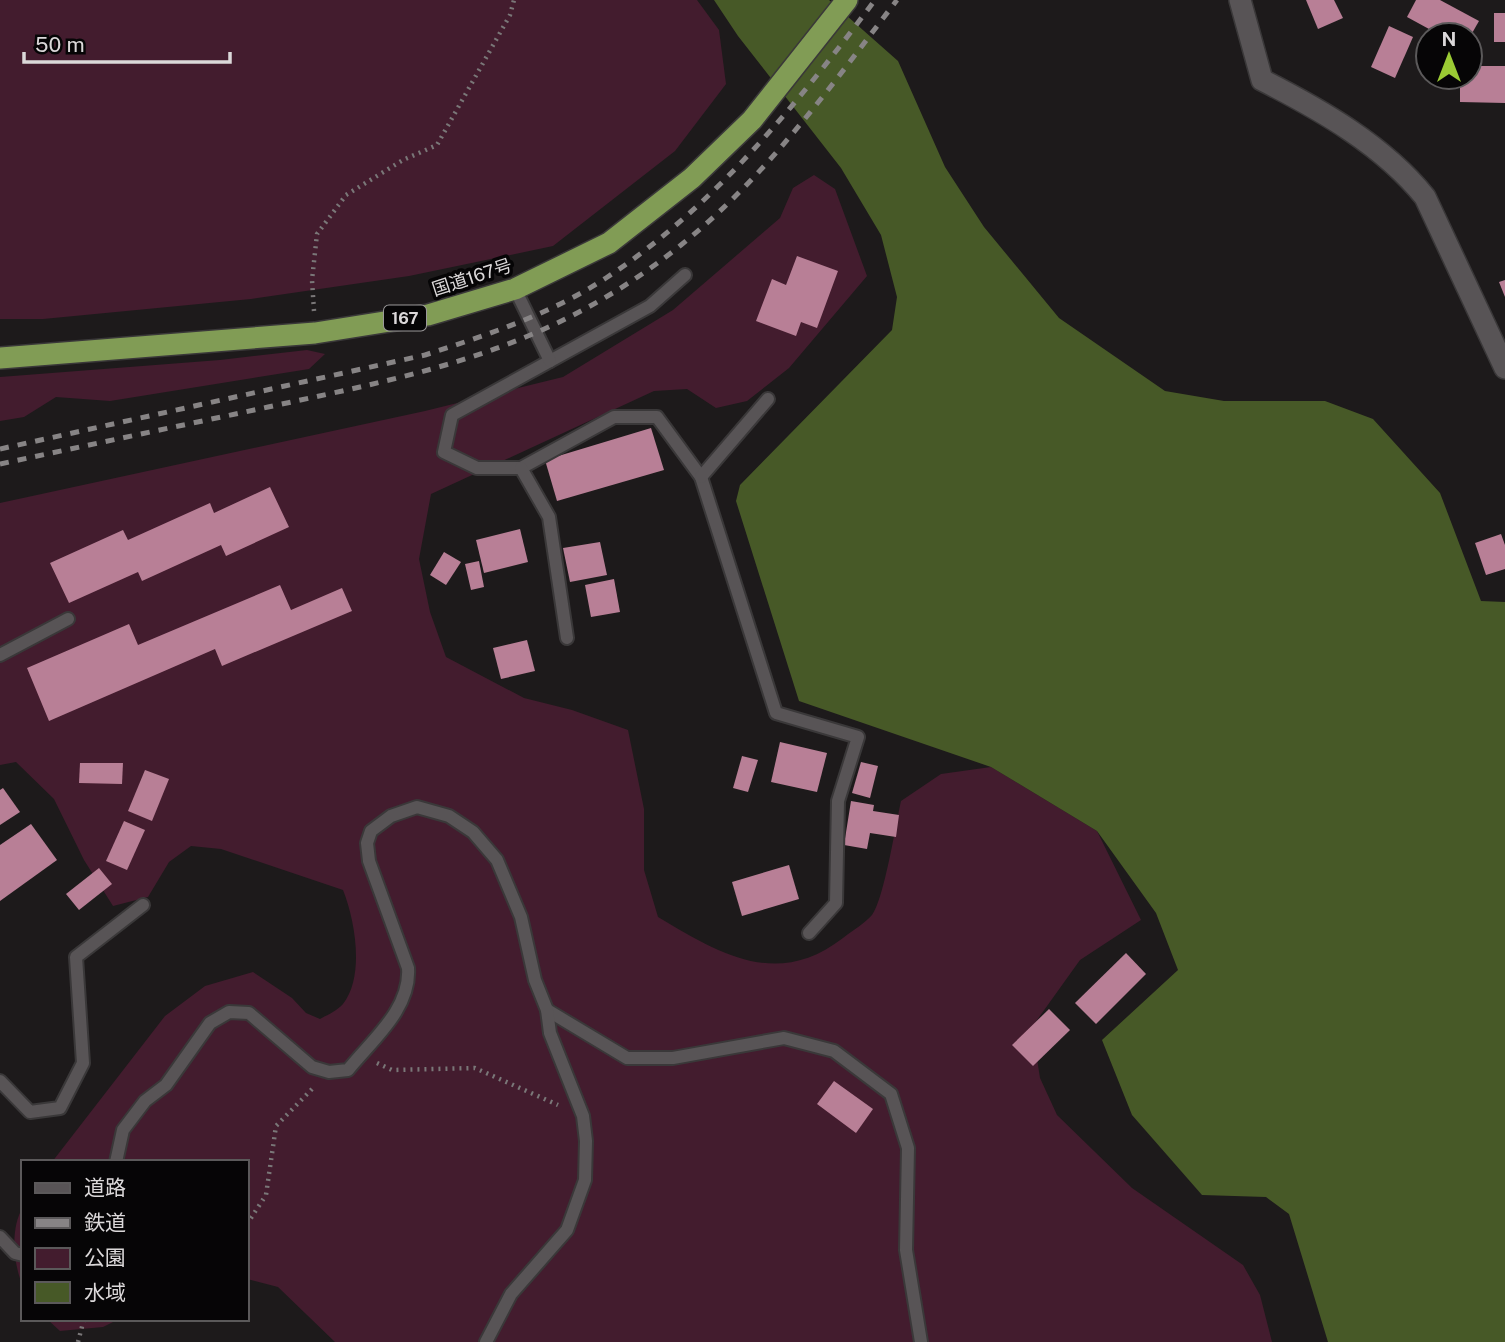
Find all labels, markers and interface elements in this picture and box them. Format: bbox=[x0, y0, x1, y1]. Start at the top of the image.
scale bar bbox=[24, 21, 231, 65]
north arrow bbox=[1414, 21, 1484, 91]
text: N bbox=[1442, 28, 1456, 50]
text: 50 m bbox=[35, 32, 85, 57]
street label: 国道167号 bbox=[429, 254, 515, 300]
road number: 167 bbox=[384, 306, 426, 330]
legend bbox=[21, 1160, 248, 1321]
text: 道路 bbox=[84, 1175, 126, 1200]
text: 鉄道 bbox=[84, 1210, 126, 1235]
text: 公園 bbox=[84, 1245, 126, 1270]
text: 水域 bbox=[84, 1280, 126, 1305]

